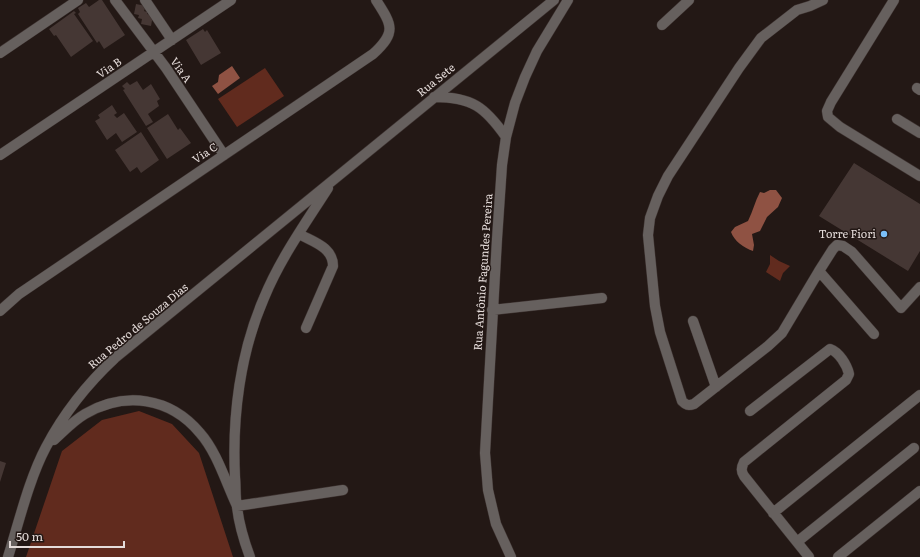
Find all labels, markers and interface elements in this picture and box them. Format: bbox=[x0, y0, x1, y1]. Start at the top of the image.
street label: Via B bbox=[93, 53, 124, 81]
street label: Via A bbox=[167, 53, 196, 85]
street label: Rua Sete bbox=[413, 59, 458, 100]
street label: Via C bbox=[189, 138, 221, 166]
street label: Rua Antônio Fagundes Pereira bbox=[469, 193, 495, 351]
place label: Torre Fiori bbox=[819, 225, 876, 241]
marker: Torre Fiori bbox=[879, 229, 889, 239]
street label: Rua Pedro de Souza Dias bbox=[84, 279, 191, 372]
scale bar bbox=[10, 523, 124, 549]
text: 50 m bbox=[16, 527, 43, 545]

